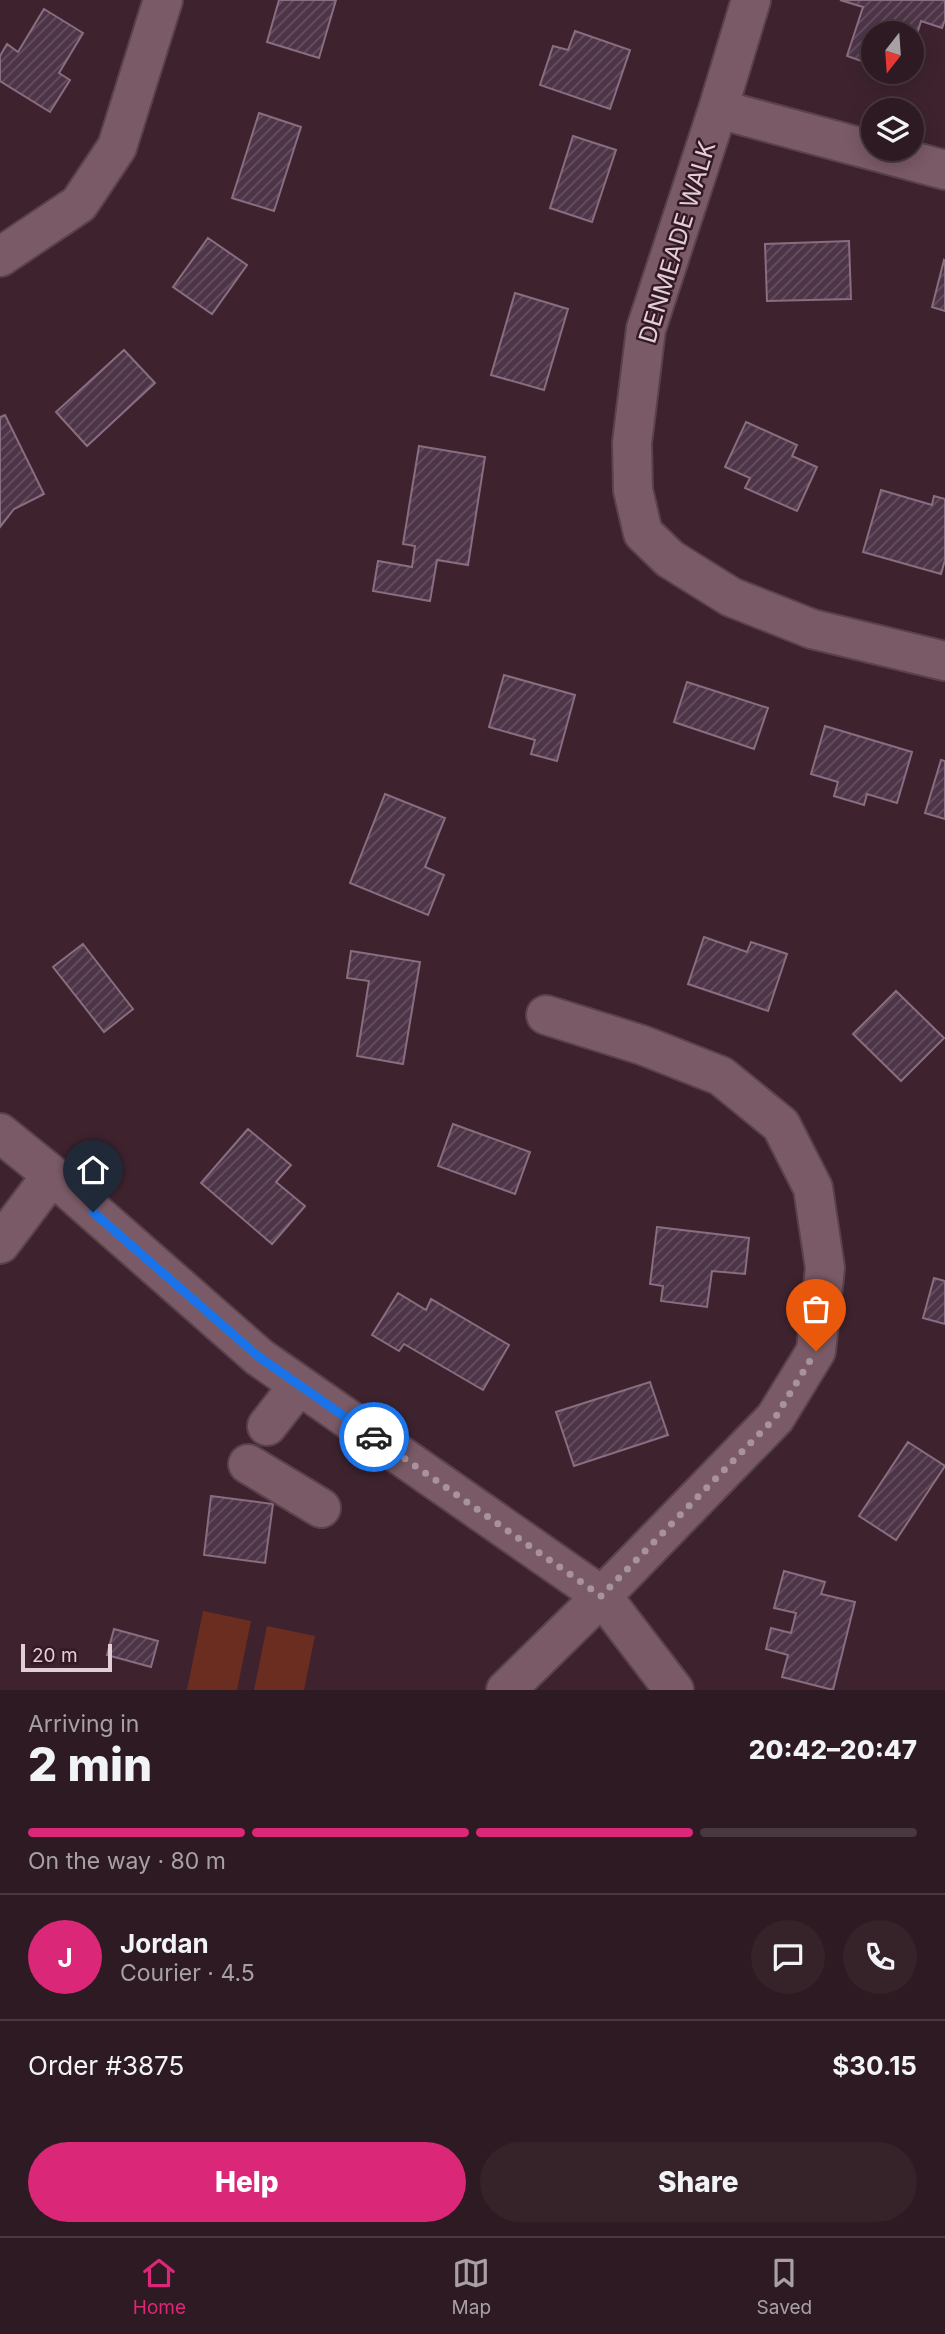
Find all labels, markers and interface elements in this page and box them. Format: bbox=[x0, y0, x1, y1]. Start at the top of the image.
north arrow bbox=[861, 21, 924, 84]
map controls bbox=[861, 21, 924, 161]
button: layers bbox=[861, 98, 924, 161]
street label: DENMEADE WALK bbox=[633, 138, 721, 346]
pin bbox=[63, 1140, 123, 1212]
icon: home bbox=[74, 1151, 112, 1189]
pin bbox=[786, 1279, 846, 1351]
icon: bag bbox=[797, 1290, 835, 1328]
courier bbox=[339, 1402, 409, 1472]
icon: car bbox=[355, 1418, 393, 1456]
scale bar bbox=[21, 1641, 112, 1673]
text: 20 m bbox=[32, 1644, 78, 1667]
text: Arriving in bbox=[28, 1710, 139, 1738]
text: 20:42–20:47 bbox=[749, 1734, 917, 1765]
text: 2 min bbox=[28, 1736, 152, 1792]
text: On the way · 80 m bbox=[28, 1847, 226, 1875]
button: chat bbox=[751, 1920, 825, 1994]
button: phone bbox=[843, 1920, 917, 1994]
text: Jordan bbox=[120, 1928, 209, 1959]
text: J bbox=[57, 1942, 73, 1973]
text: Courier · 4.5 bbox=[120, 1959, 255, 1987]
text: Order #3875 bbox=[28, 2050, 184, 2081]
text: $30.15 bbox=[832, 2050, 917, 2081]
button: Help bbox=[28, 2142, 466, 2222]
button: Share bbox=[480, 2142, 917, 2222]
tab: Home bbox=[133, 2254, 186, 2319]
tab: Map bbox=[452, 2254, 491, 2319]
tab: Saved bbox=[757, 2254, 812, 2319]

